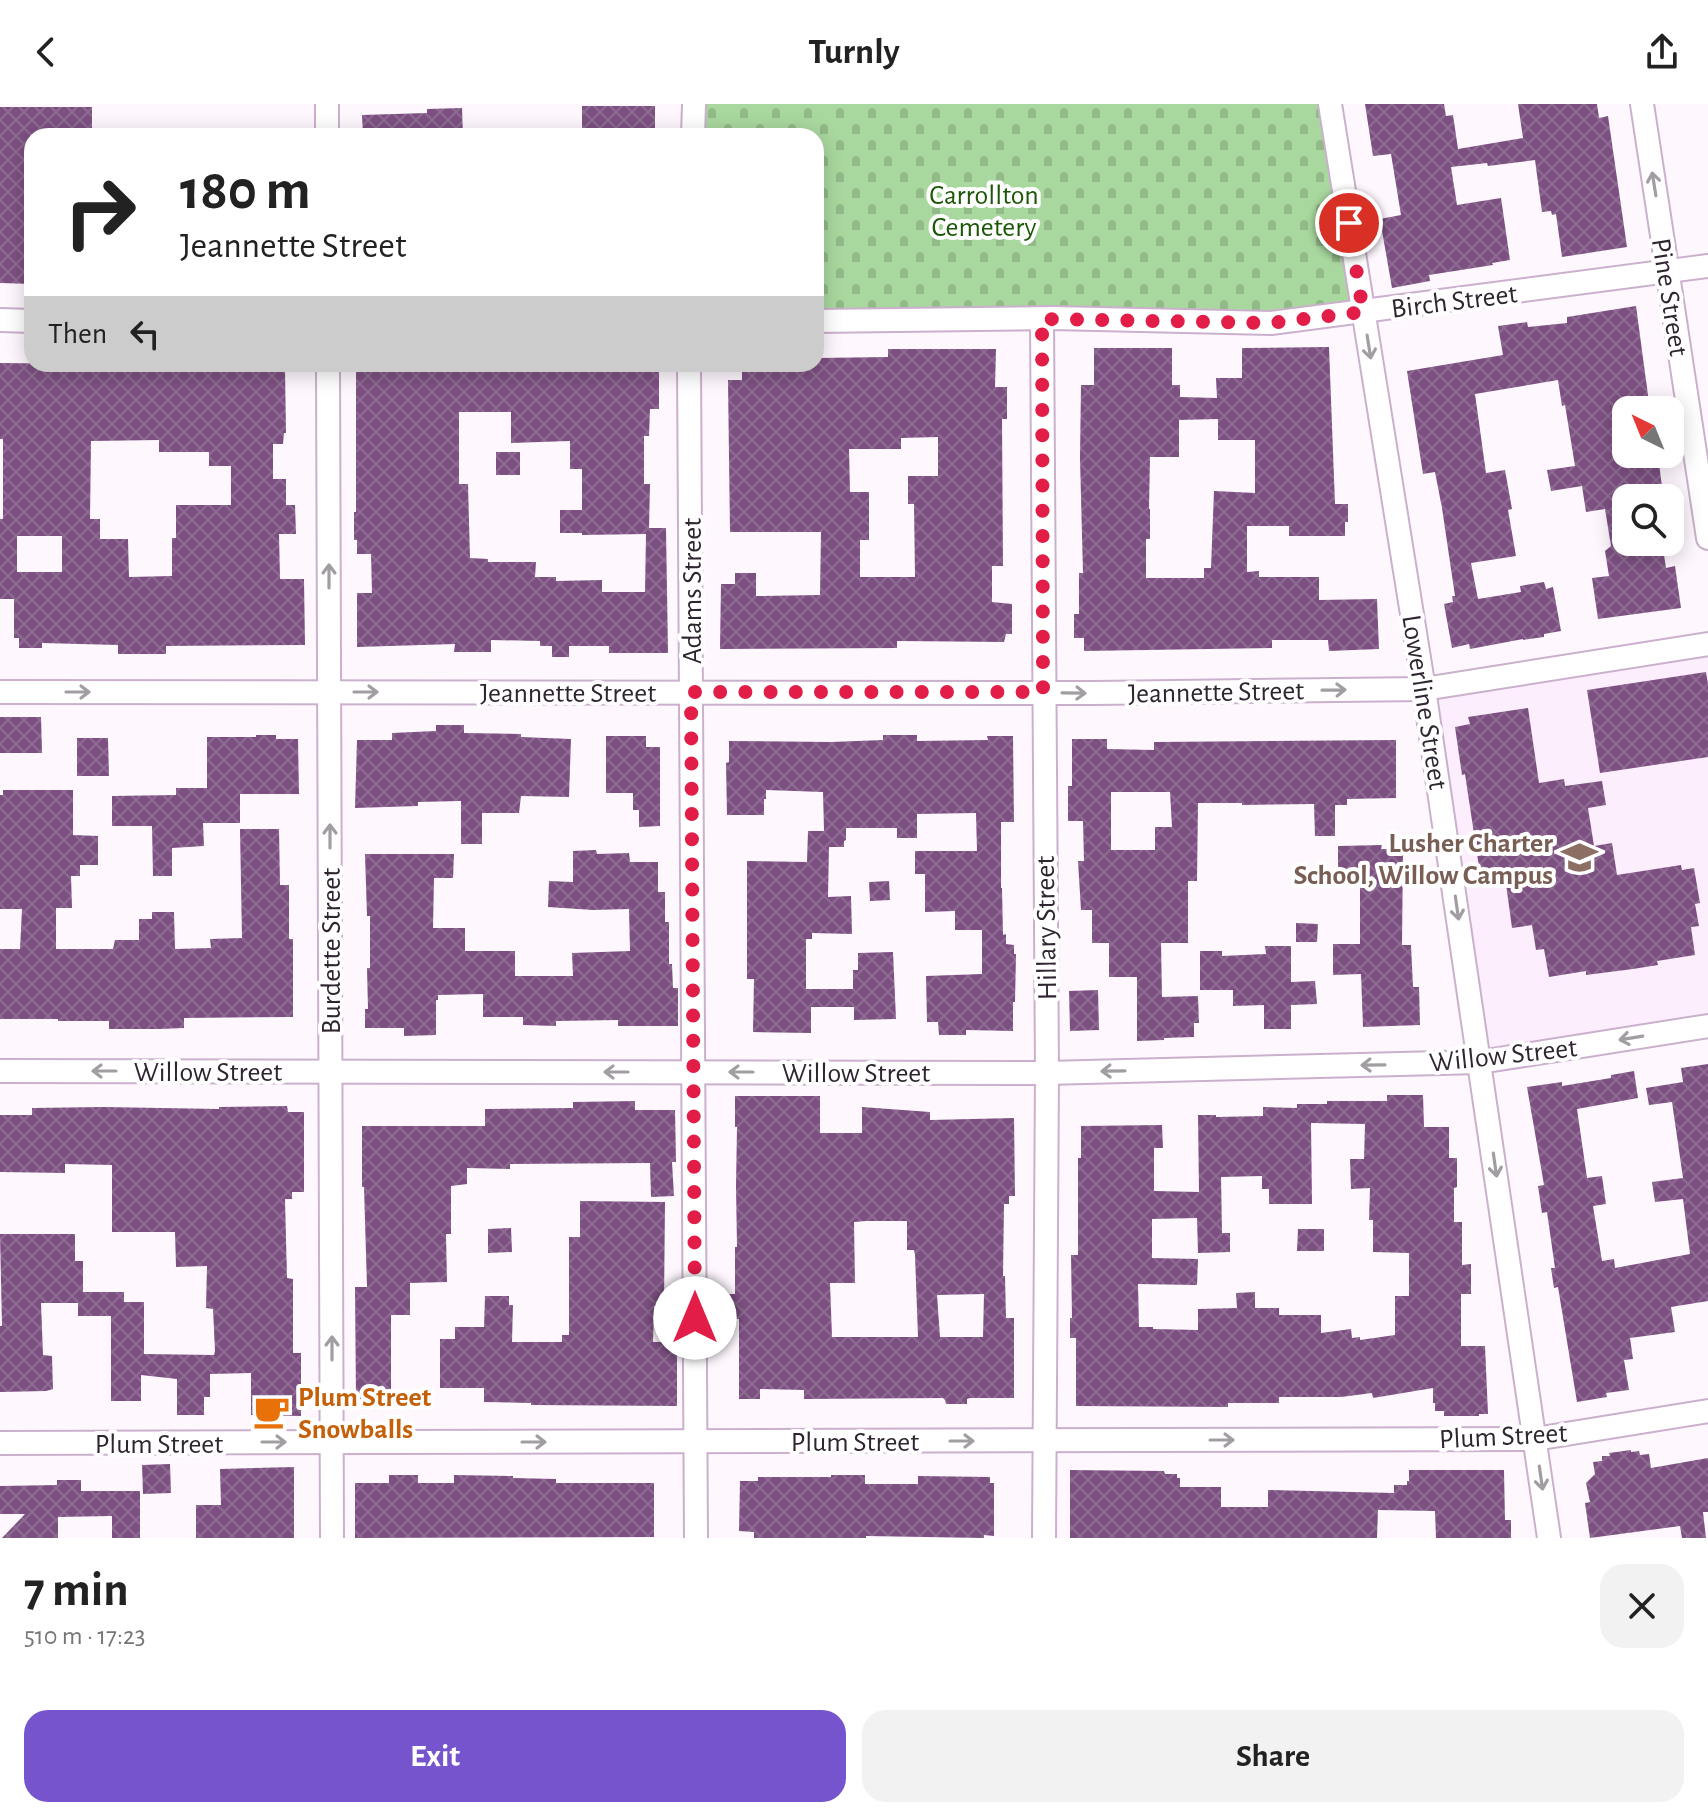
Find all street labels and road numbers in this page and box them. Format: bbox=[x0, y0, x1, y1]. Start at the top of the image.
street label: Pine Street bbox=[1646, 236, 1692, 358]
street label: Birch Street bbox=[1390, 280, 1519, 324]
street label: Adams Street bbox=[679, 518, 707, 664]
street label: Lowerline Street bbox=[1396, 613, 1452, 792]
street label: Jeannette Street bbox=[1128, 677, 1304, 709]
street label: Jeannette Street bbox=[480, 680, 656, 708]
street label: Hillary Street bbox=[1032, 856, 1062, 1000]
street label: Burdette Street bbox=[318, 868, 346, 1034]
street label: Willow Street bbox=[1428, 1034, 1579, 1078]
street label: Willow Street bbox=[134, 1059, 282, 1087]
street label: Willow Street bbox=[782, 1060, 930, 1088]
street label: Plum Street bbox=[1438, 1420, 1568, 1454]
street label: Plum Street bbox=[791, 1429, 919, 1457]
street label: Plum Street bbox=[95, 1431, 223, 1459]

